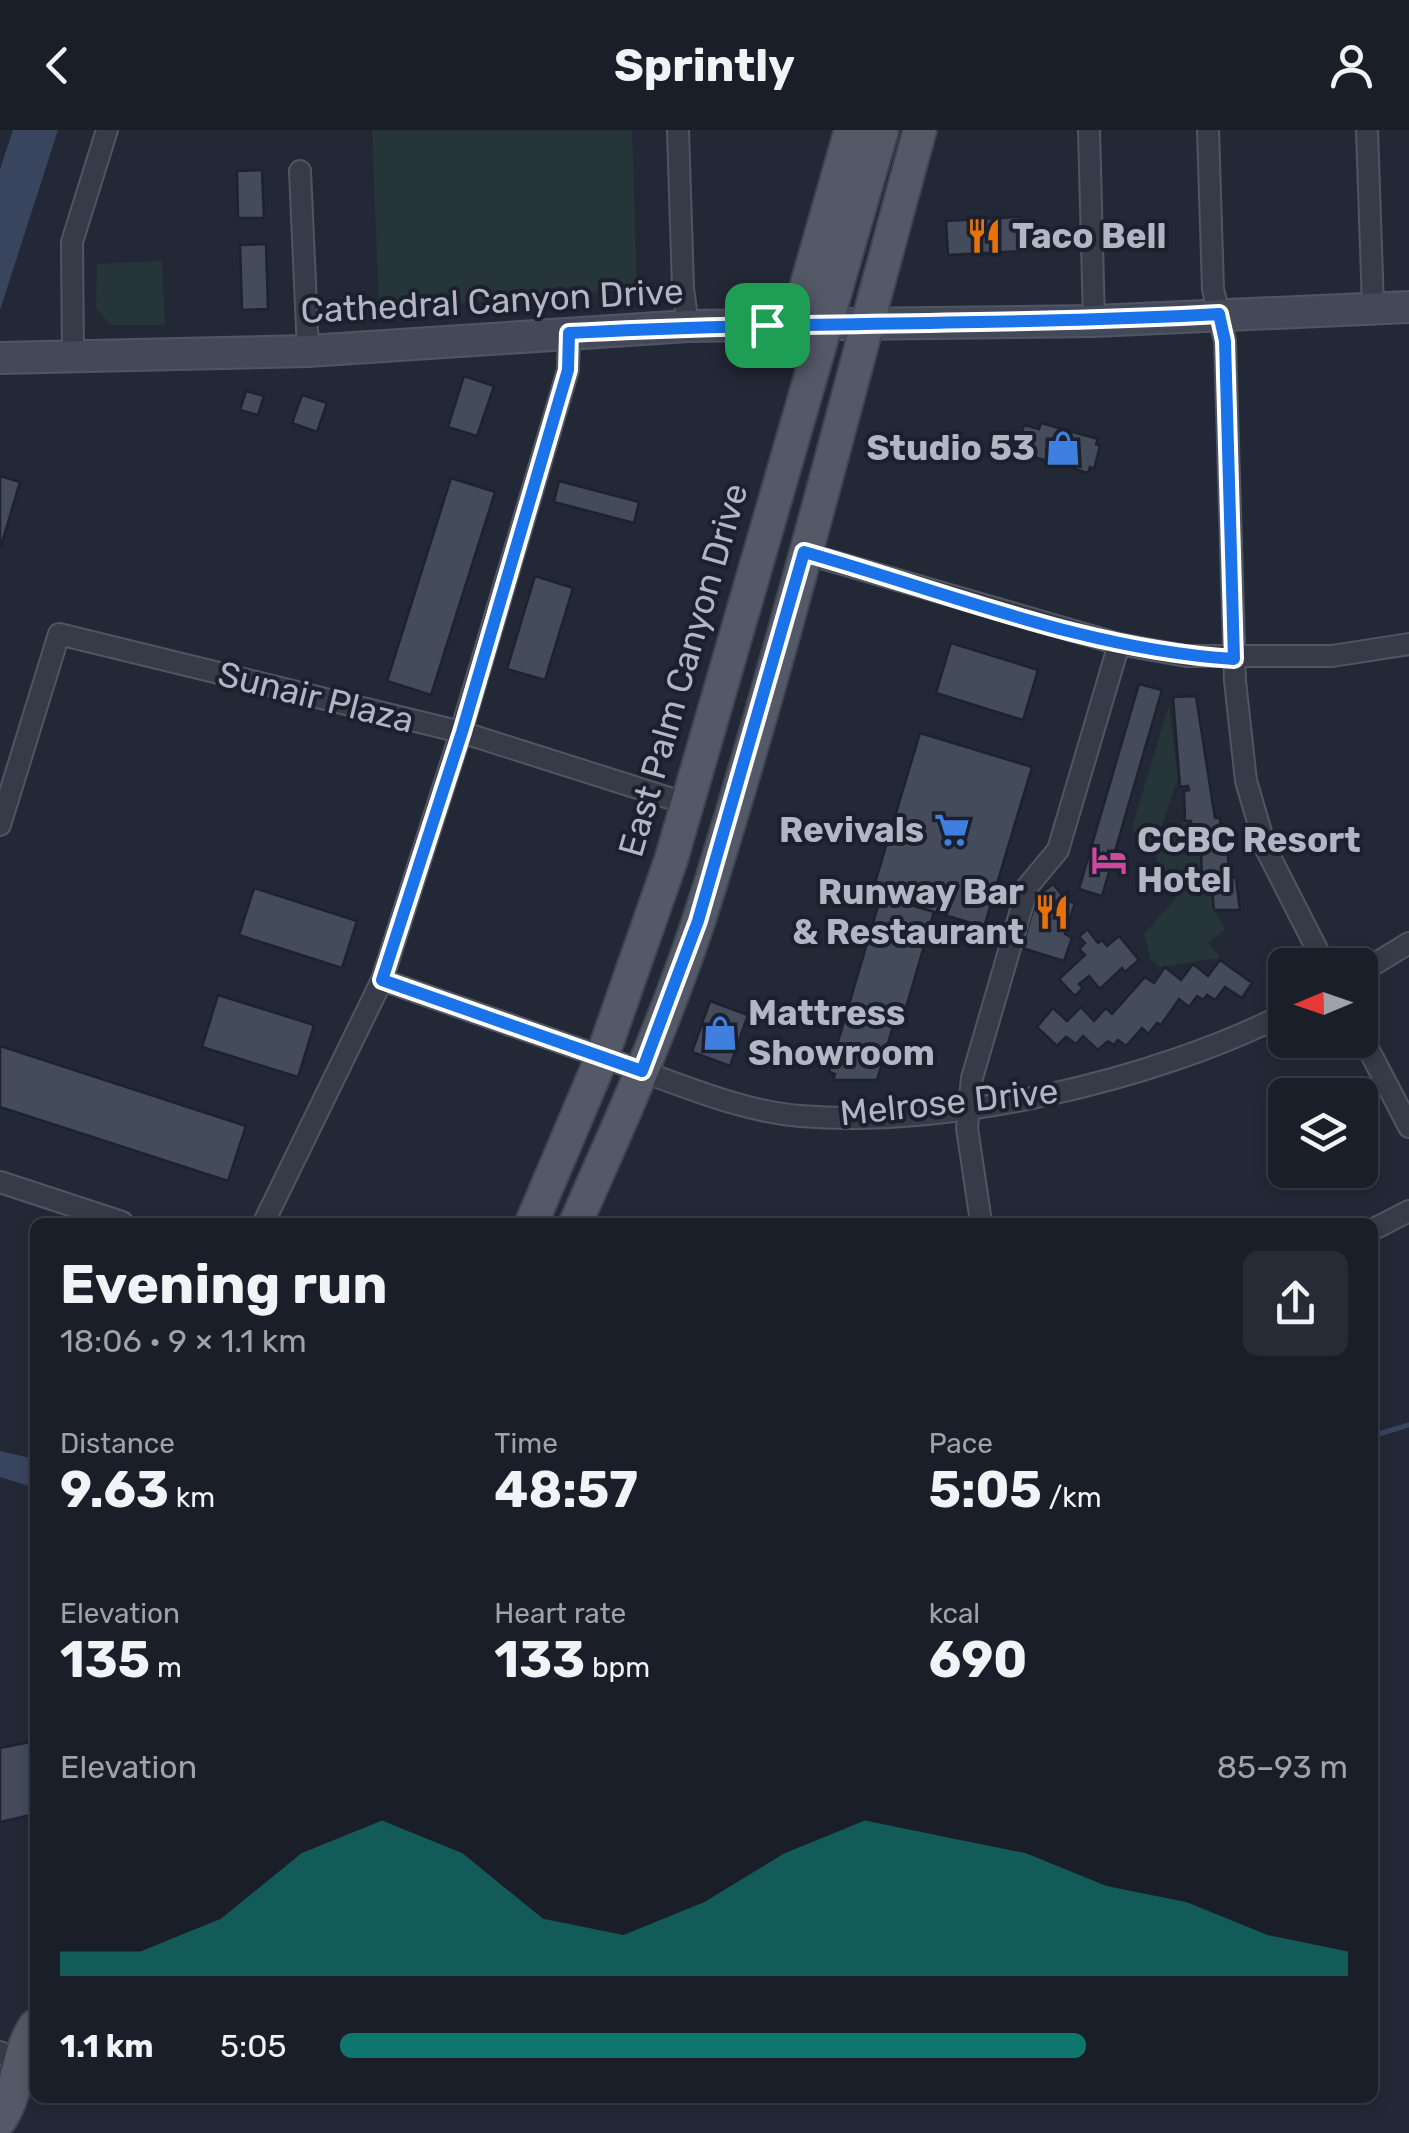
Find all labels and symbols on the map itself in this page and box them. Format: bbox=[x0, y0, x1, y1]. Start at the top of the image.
place label: Taco Bell bbox=[1012, 215, 1167, 257]
restaurant icon: Taco Bell bbox=[965, 217, 1003, 255]
street label: Cathedral Canyon Drive bbox=[299, 270, 685, 332]
pin bbox=[725, 283, 810, 368]
place label: Studio 53 bbox=[866, 427, 1035, 469]
shop icon: Studio 53 bbox=[1044, 429, 1082, 467]
street label: East Palm Canyon Drive bbox=[610, 479, 756, 861]
street label: Sunair Plaza bbox=[214, 652, 418, 742]
place label: Revivals bbox=[779, 809, 924, 851]
supermarket icon: Revivals bbox=[933, 811, 971, 849]
place label: CCBC Resort Hotel bbox=[1137, 819, 1361, 901]
hotel icon: CCBC Resort Hotel bbox=[1090, 841, 1128, 879]
place label: Runway Bar & Restaurant bbox=[792, 871, 1024, 953]
restaurant icon: Runway Bar & Restaurant bbox=[1033, 893, 1071, 931]
north arrow bbox=[1268, 948, 1378, 1058]
place label: Mattress Showroom bbox=[748, 992, 935, 1074]
shop icon: Mattress Showroom bbox=[701, 1014, 739, 1052]
street label: Melrose Drive bbox=[838, 1070, 1060, 1134]

